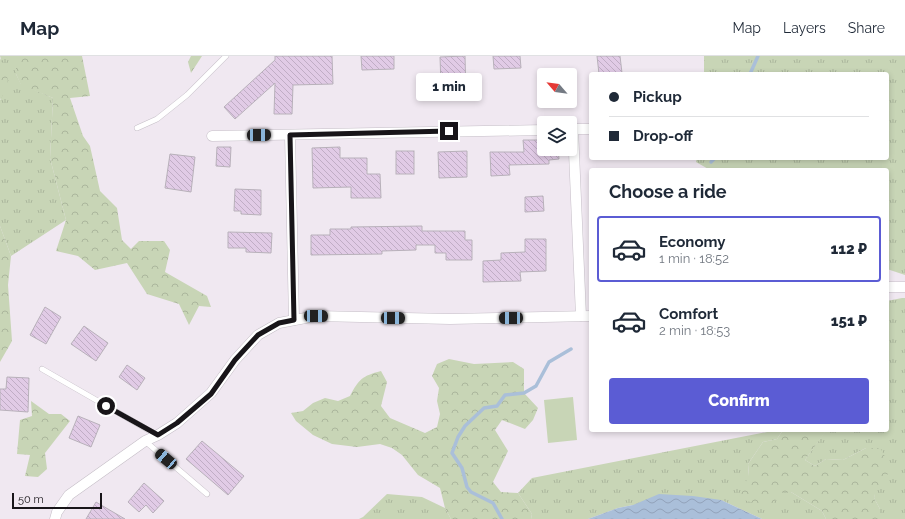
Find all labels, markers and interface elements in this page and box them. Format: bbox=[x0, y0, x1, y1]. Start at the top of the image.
text: Map bbox=[20, 17, 59, 39]
text: Map bbox=[733, 20, 761, 36]
text: Layers bbox=[783, 20, 826, 36]
text: Share bbox=[848, 20, 885, 36]
north arrow bbox=[537, 68, 577, 108]
map controls bbox=[537, 68, 577, 156]
callout: 1 min bbox=[416, 73, 482, 101]
text: 1 min bbox=[432, 79, 466, 94]
text: Pickup bbox=[633, 88, 682, 106]
button: layers bbox=[537, 116, 577, 156]
route end bbox=[440, 122, 458, 140]
text: Drop-off bbox=[633, 127, 693, 145]
car bbox=[247, 129, 271, 141]
text: Choose a ride bbox=[609, 181, 727, 202]
icon: car bbox=[611, 231, 647, 267]
text: Economy bbox=[659, 233, 726, 251]
text: 112 ₽ bbox=[830, 240, 867, 258]
text: 1 min · 18:52 bbox=[659, 251, 729, 266]
icon: car bbox=[611, 303, 647, 339]
text: Comfort bbox=[659, 305, 718, 323]
car bbox=[304, 310, 328, 322]
car bbox=[381, 312, 405, 324]
car bbox=[499, 312, 523, 324]
text: 151 ₽ bbox=[831, 312, 867, 330]
text: 2 min · 18:53 bbox=[659, 323, 730, 338]
button: Confirm bbox=[609, 378, 869, 424]
route start bbox=[97, 397, 115, 415]
car bbox=[153, 447, 179, 471]
scale bar bbox=[12, 491, 102, 510]
text: 50 m bbox=[18, 493, 44, 506]

